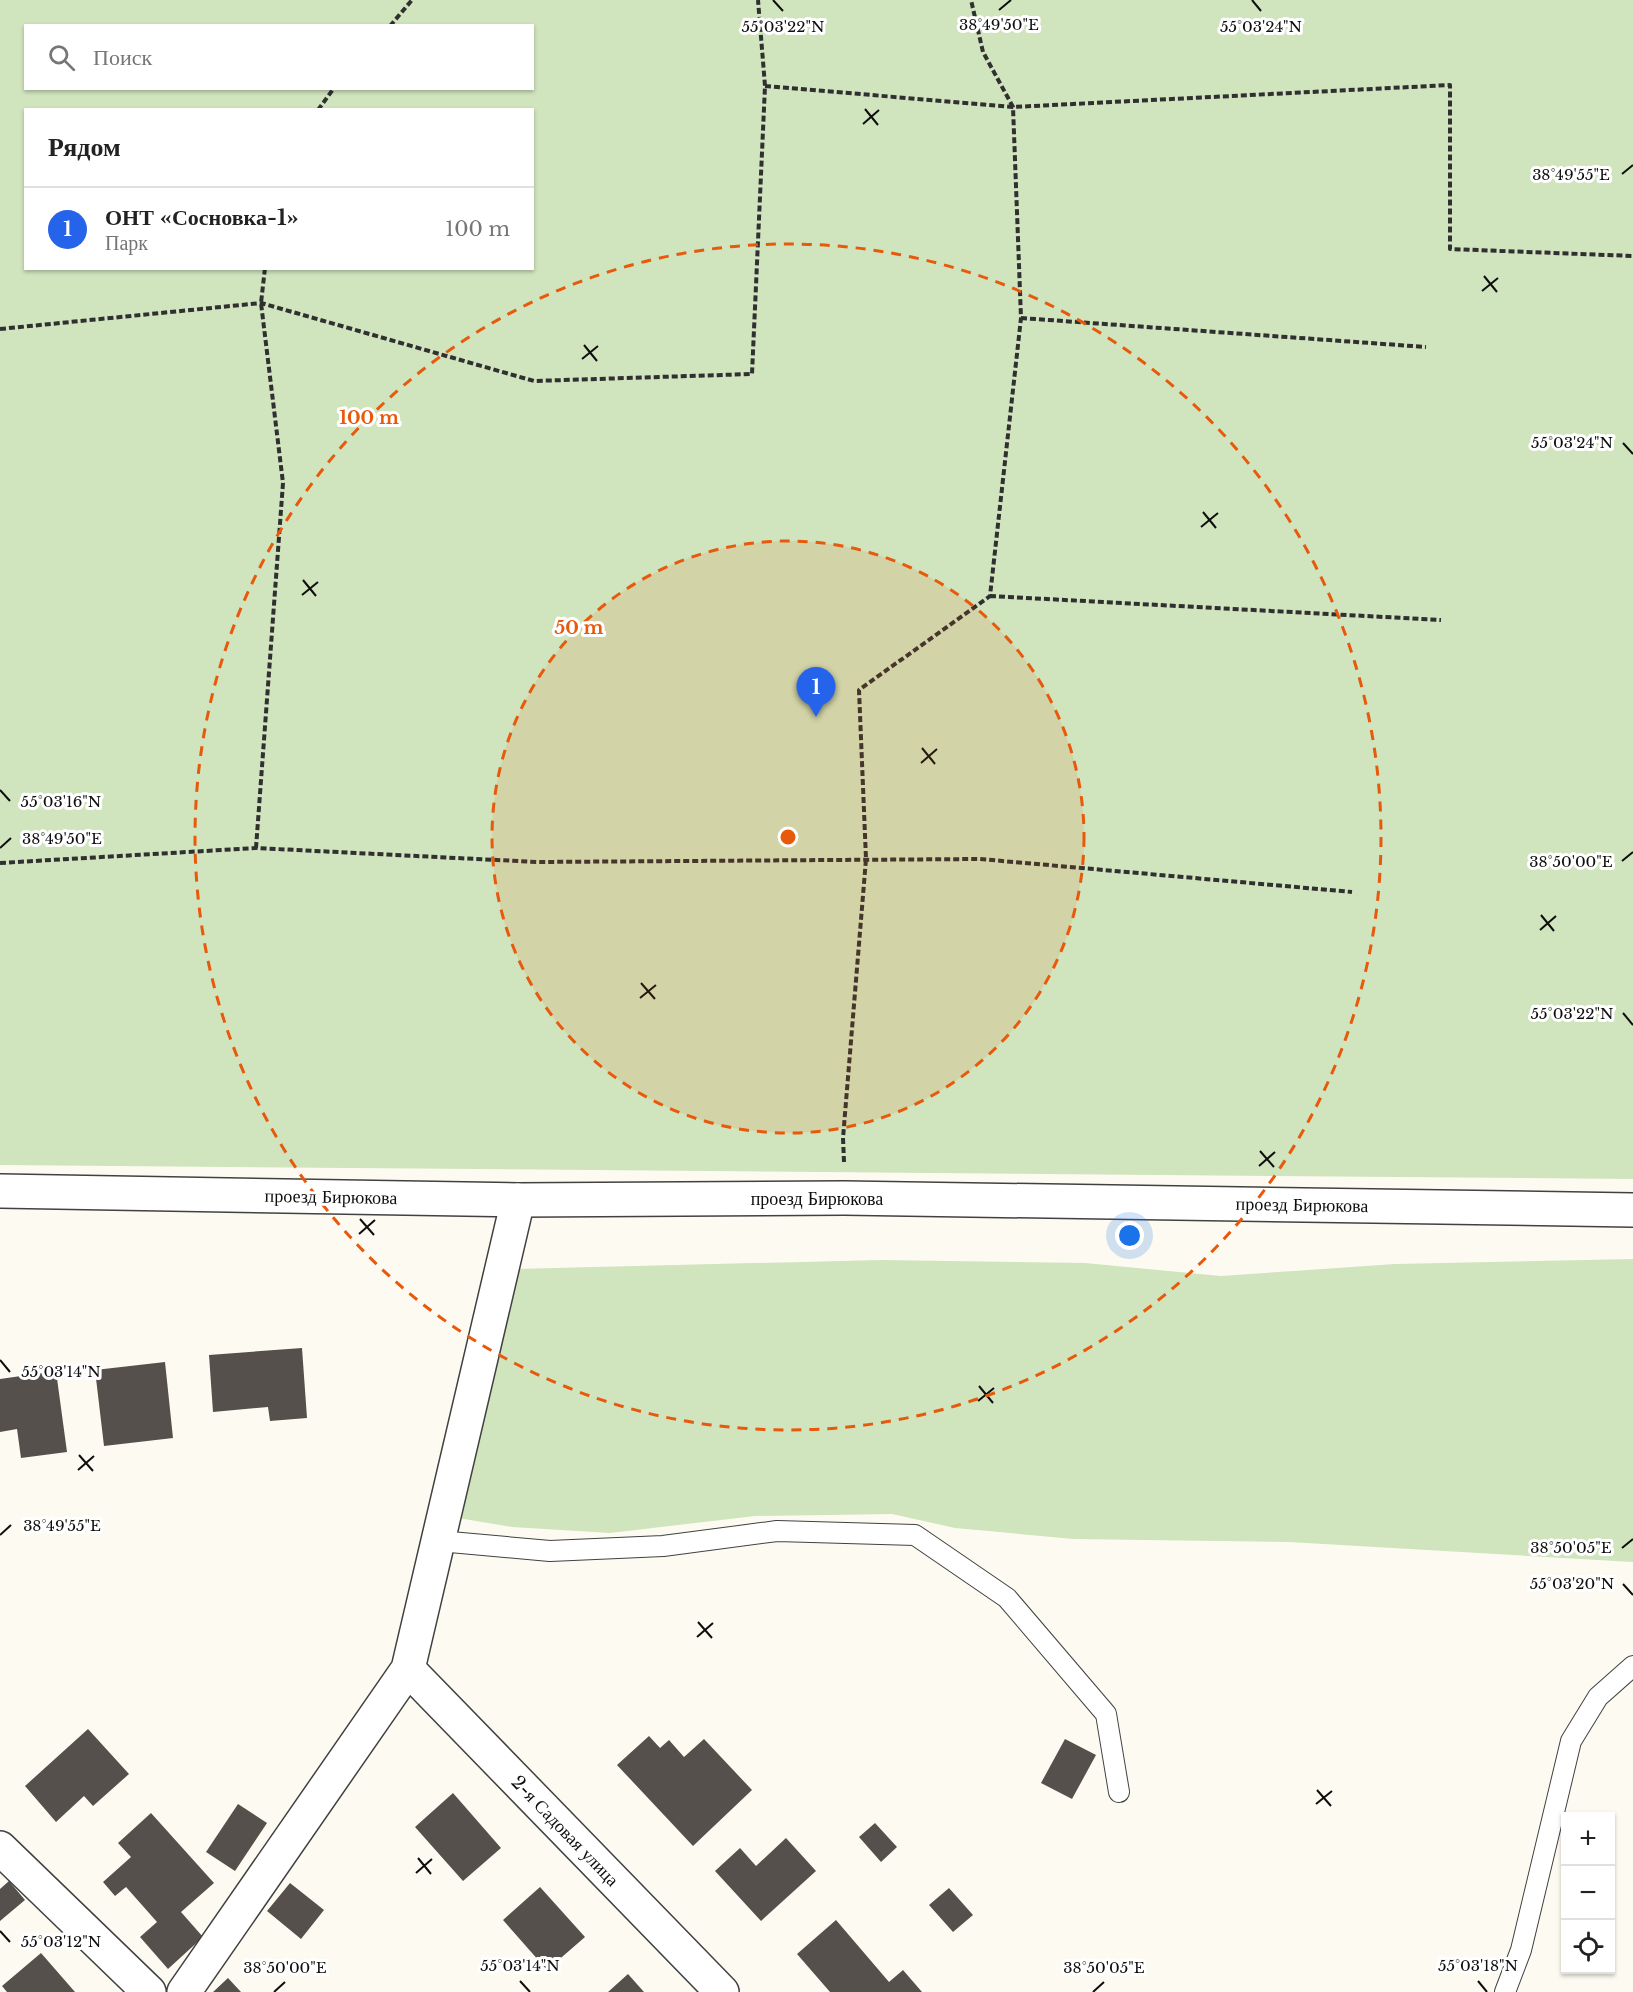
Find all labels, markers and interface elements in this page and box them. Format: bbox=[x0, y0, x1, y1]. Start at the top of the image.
text: 38°49'50"E bbox=[959, 15, 1039, 34]
text: 55°03'22"N bbox=[742, 17, 824, 36]
text: 55°03'24"N bbox=[1220, 17, 1302, 36]
search box bbox=[24, 24, 534, 90]
icon: search bbox=[45, 41, 78, 74]
text: Поиск bbox=[93, 44, 152, 71]
text: Рядом bbox=[48, 131, 121, 163]
text: 38°49'55"E bbox=[1532, 165, 1610, 184]
text: ОНТ «Сосновка-1» bbox=[105, 204, 299, 231]
text: 1 bbox=[63, 217, 72, 241]
text: 100 m bbox=[445, 217, 510, 241]
text: Парк bbox=[105, 231, 148, 255]
text: 100 m bbox=[339, 407, 399, 429]
text: 55°03'24"N bbox=[1531, 433, 1613, 452]
text: 50 m bbox=[555, 617, 604, 639]
pin: 1 bbox=[796, 668, 836, 717]
text: 55°03'16"N bbox=[21, 792, 101, 811]
centre of rings bbox=[778, 827, 798, 847]
text: 38°49'50"E bbox=[22, 829, 102, 848]
text: 38°50'00"E bbox=[1529, 852, 1613, 871]
text: 55°03'22"N bbox=[1531, 1004, 1613, 1023]
street label: проезд Бирюкова bbox=[264, 1185, 398, 1209]
street label: проезд Бирюкова bbox=[751, 1188, 883, 1210]
street label: проезд Бирюкова bbox=[1235, 1193, 1369, 1217]
your location bbox=[1115, 1221, 1144, 1250]
text: 55°03'14"N bbox=[21, 1362, 101, 1381]
text: 38°49'55"E bbox=[23, 1516, 101, 1535]
text: 38°50'05"E bbox=[1530, 1538, 1612, 1557]
text: 55°03'20"N bbox=[1530, 1574, 1614, 1593]
street label: 2-я Садовая улица bbox=[507, 1771, 623, 1891]
map controls bbox=[1561, 1812, 1615, 1974]
button: + bbox=[1561, 1812, 1615, 1866]
button: − bbox=[1561, 1866, 1615, 1920]
button: locate bbox=[1561, 1920, 1615, 1974]
text: 55°03'12"N bbox=[21, 1932, 101, 1951]
text: 55°03'14"N bbox=[480, 1956, 560, 1975]
text: 55°03'18"N bbox=[1438, 1956, 1518, 1975]
text: 38°50'00"E bbox=[243, 1958, 327, 1977]
text: 38°50'05"E bbox=[1063, 1958, 1145, 1977]

